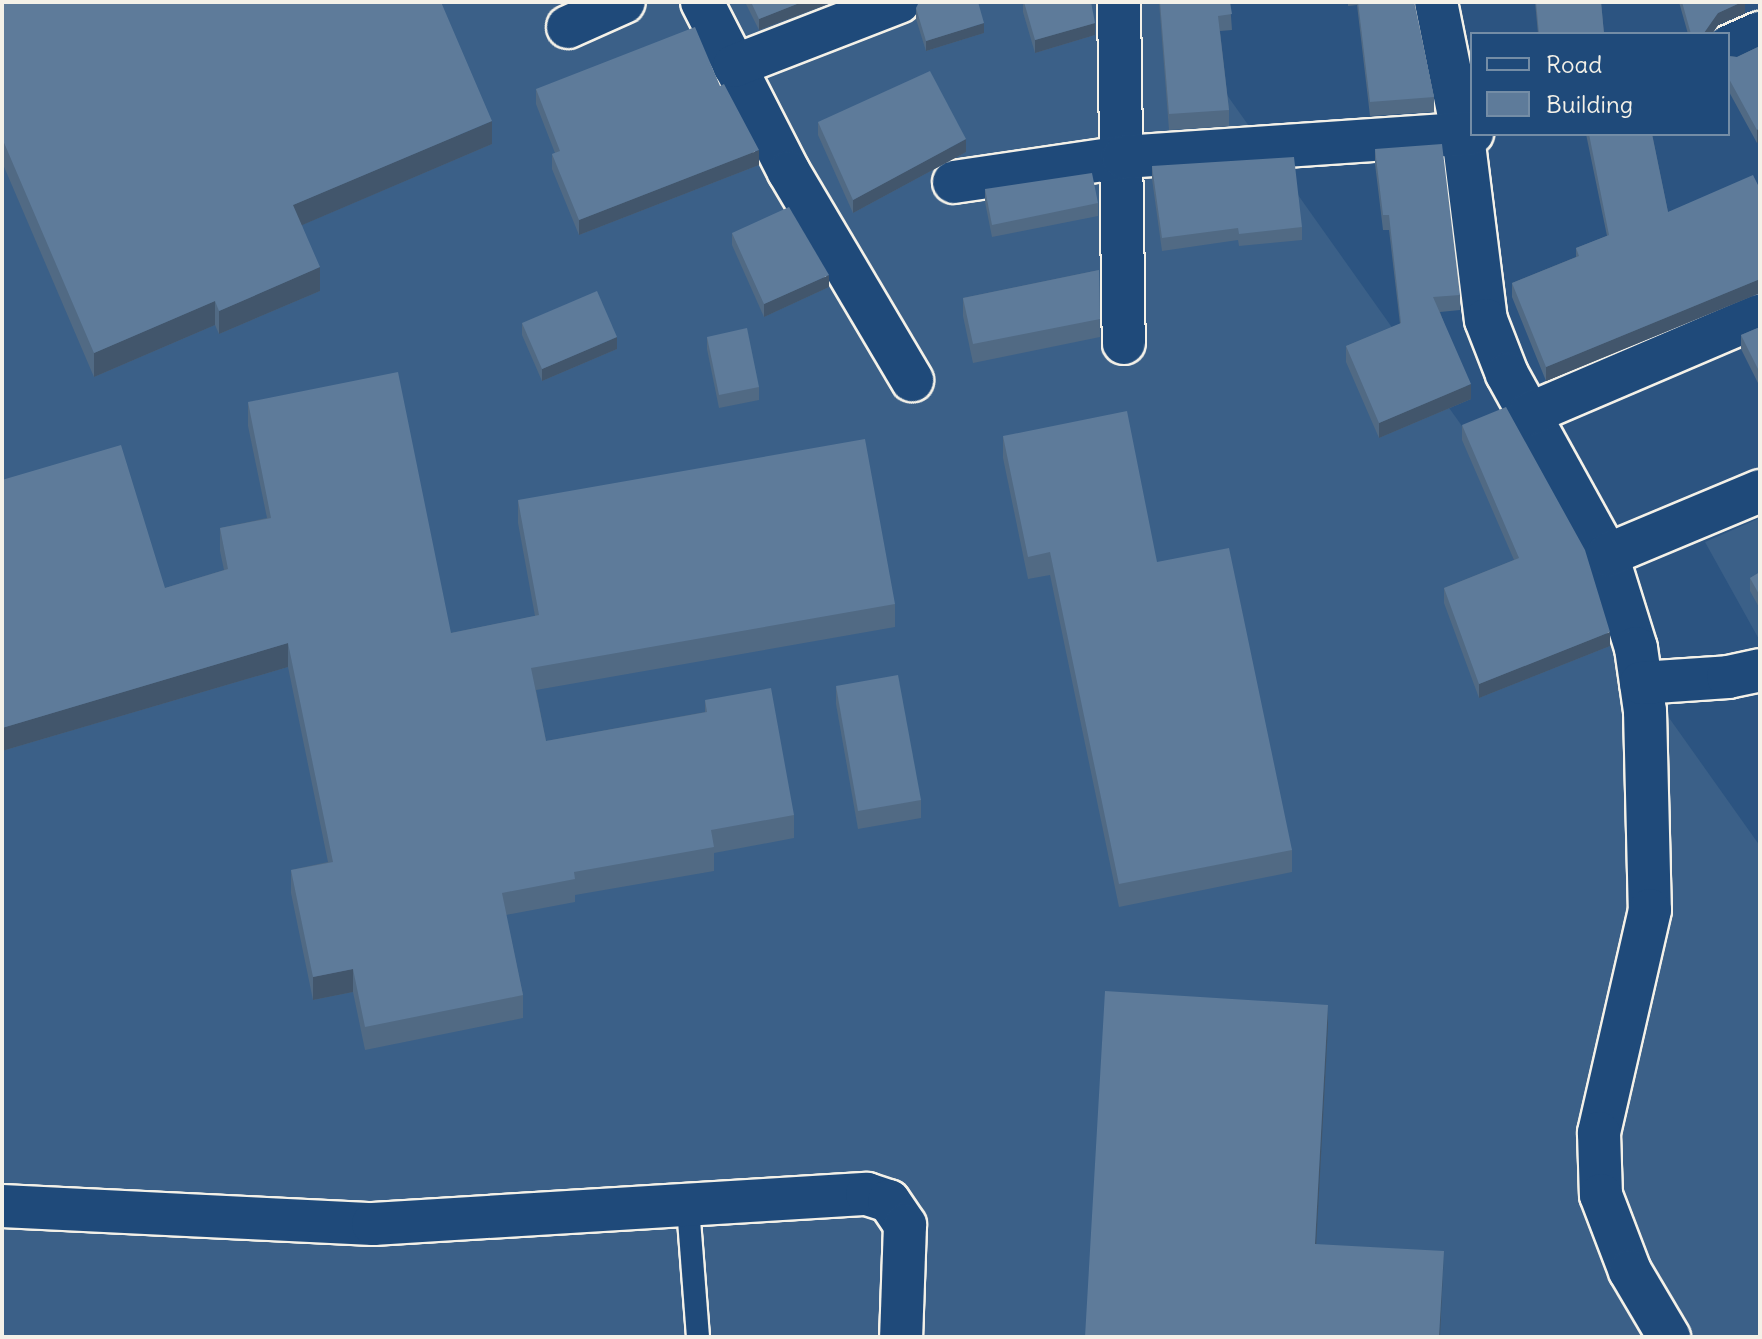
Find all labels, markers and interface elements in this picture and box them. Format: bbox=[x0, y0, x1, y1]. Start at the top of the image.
legend bbox=[1470, 32, 1730, 136]
text: Road bbox=[1546, 49, 1602, 79]
text: Building bbox=[1546, 89, 1633, 119]

